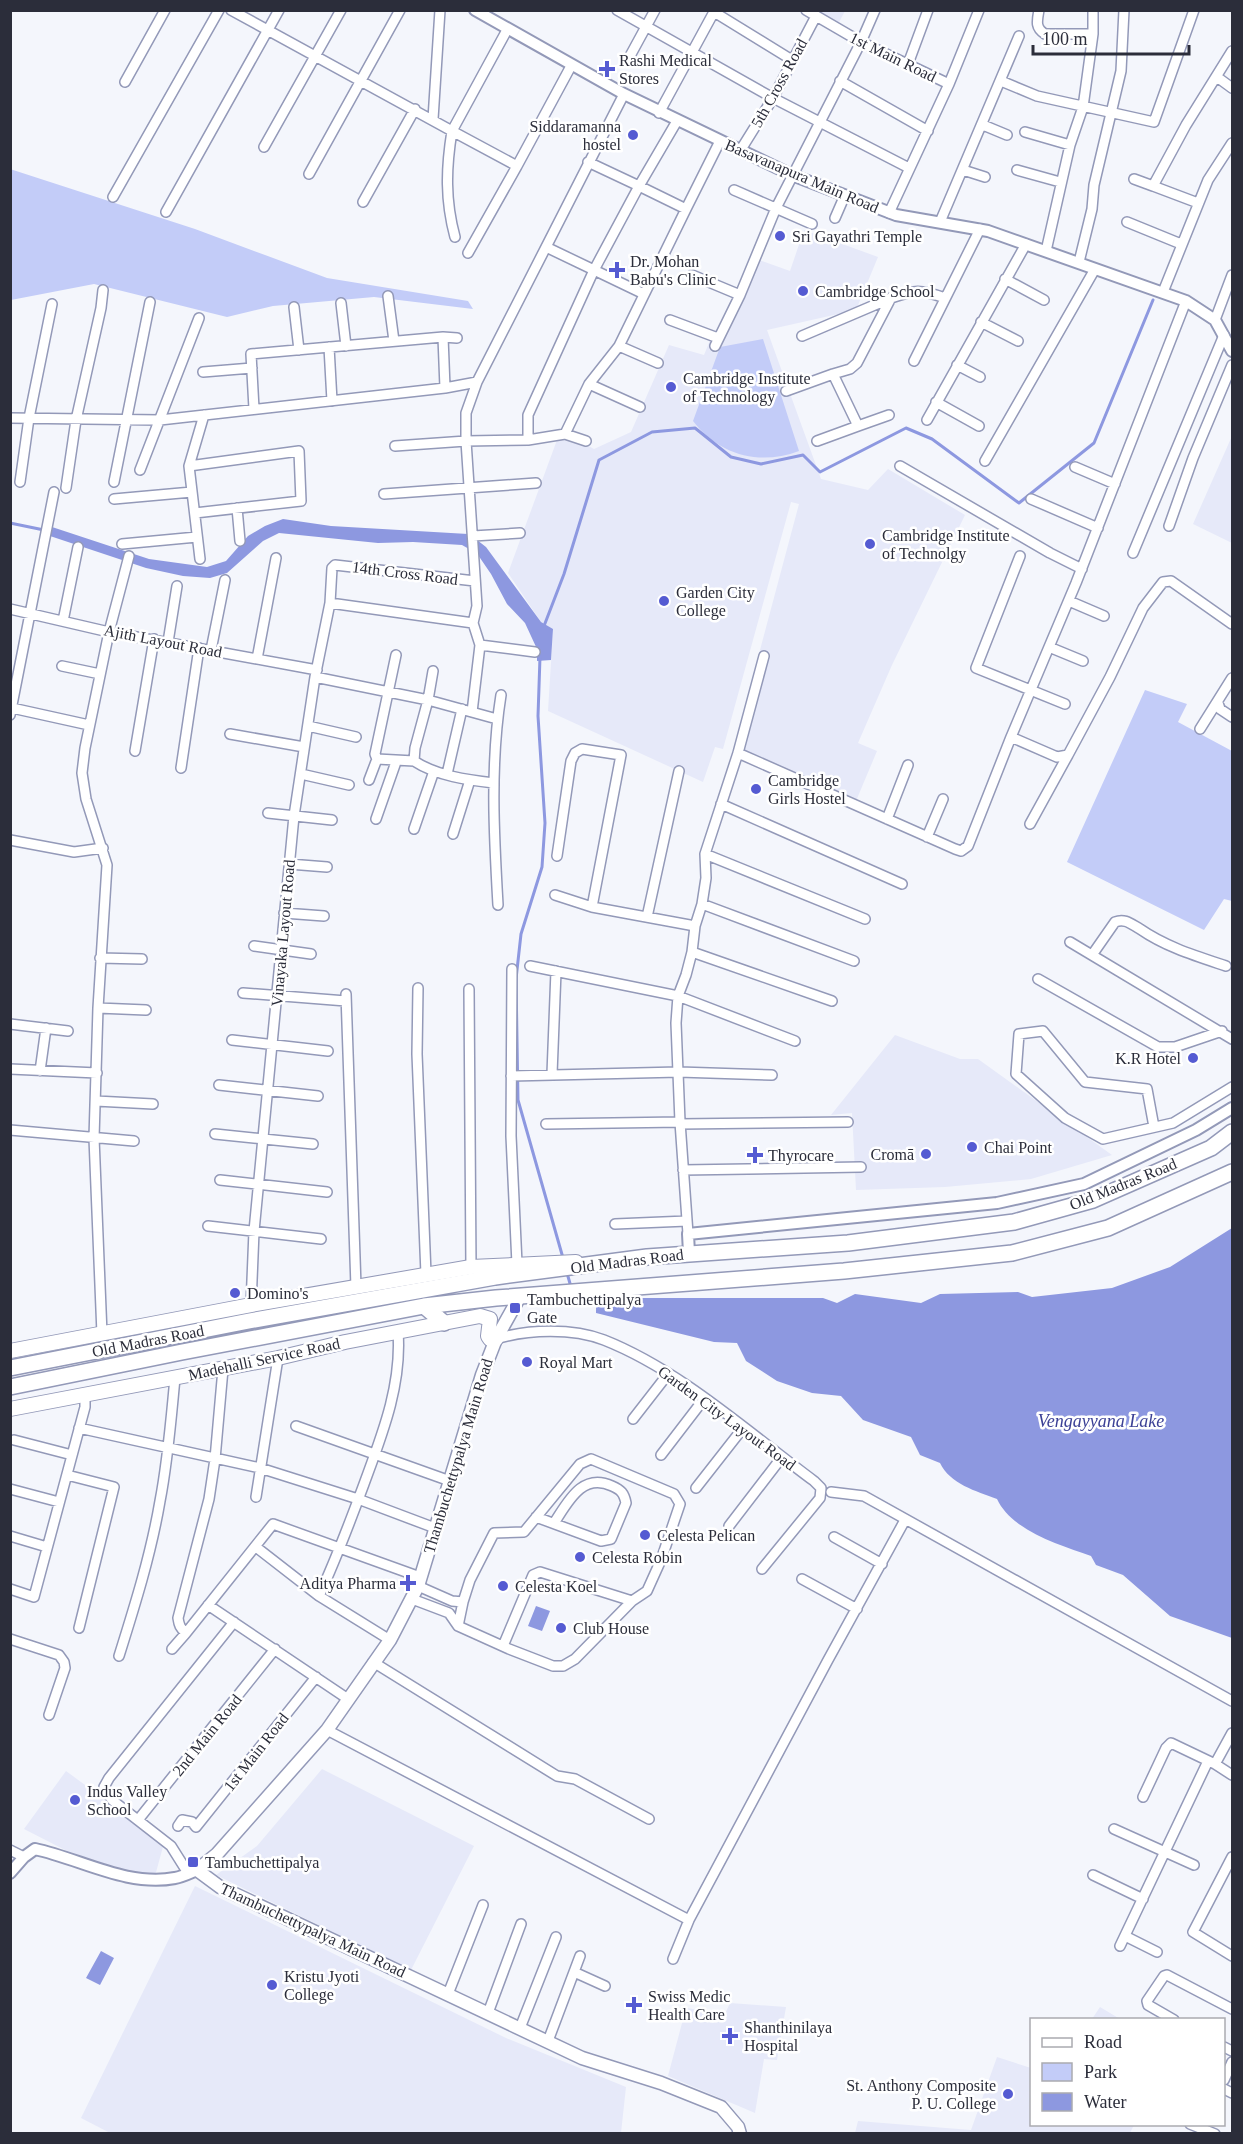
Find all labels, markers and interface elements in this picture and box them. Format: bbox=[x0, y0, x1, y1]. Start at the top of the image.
scale bar bbox=[1033, 18, 1189, 56]
street label: 1st Main Road bbox=[847, 29, 939, 85]
text: 100 m bbox=[1042, 29, 1088, 49]
street label: 5th Cross Road bbox=[748, 36, 810, 130]
place label: Rashi Medical Stores bbox=[619, 52, 712, 87]
marker: Rashi Medical Stores bbox=[600, 62, 614, 76]
place label: Siddaramanna hostel bbox=[529, 118, 622, 153]
marker: Siddaramanna hostel bbox=[626, 128, 640, 142]
street label: Basavanapura Main Road bbox=[722, 136, 881, 217]
place label: Sri Gayathri Temple bbox=[792, 228, 922, 246]
marker: Sri Gayathri Temple bbox=[773, 229, 787, 243]
place label: Dr. Mohan Babu's Clinic bbox=[630, 253, 716, 288]
marker: Dr. Mohan Babu's Clinic bbox=[608, 261, 626, 279]
place label: Cambridge School bbox=[815, 283, 935, 301]
marker: Cambridge School bbox=[796, 284, 810, 298]
place label: Cambridge Institute of Technology bbox=[683, 370, 811, 406]
marker: Cambridge Institute of Technology bbox=[664, 380, 678, 394]
place label: Cambridge Institute of Technolgy bbox=[882, 527, 1010, 563]
marker: Cambridge Institute of Technolgy bbox=[863, 537, 877, 551]
street label: 14th Cross Road bbox=[351, 558, 459, 588]
place label: Garden City College bbox=[676, 584, 755, 620]
marker: Garden City College bbox=[657, 594, 671, 608]
street label: Ajith Layout Road bbox=[102, 621, 224, 662]
place label: Cambridge Girls Hostel bbox=[768, 772, 846, 807]
marker: Cambridge Girls Hostel bbox=[749, 782, 763, 796]
street label: Vinayaka Layout Road bbox=[268, 859, 299, 1007]
place label: K.R Hotel bbox=[1115, 1050, 1182, 1067]
marker: K.R Hotel bbox=[1186, 1051, 1200, 1065]
place label: Chai Point bbox=[984, 1139, 1053, 1156]
marker: Chai Point bbox=[965, 1140, 979, 1154]
marker: Thyrocare bbox=[746, 1146, 764, 1164]
place label: Cromā bbox=[870, 1146, 914, 1163]
place label: Thyrocare bbox=[768, 1147, 834, 1165]
marker: Cromā bbox=[919, 1147, 933, 1161]
street label: Old Madras Road bbox=[1067, 1155, 1179, 1213]
street label: Old Madras Road bbox=[570, 1246, 684, 1276]
place label: Domino's bbox=[247, 1285, 309, 1302]
marker: Domino's bbox=[228, 1286, 242, 1300]
place label: Tambuchettipalya Gate bbox=[527, 1291, 641, 1326]
marker: Tambuchettipalya Gate bbox=[508, 1301, 522, 1315]
street label: Old Madras Road bbox=[91, 1322, 205, 1360]
street label: Madehalli Service Road bbox=[187, 1335, 341, 1383]
place label: Royal Mart bbox=[539, 1354, 613, 1372]
marker: Royal Mart bbox=[520, 1355, 534, 1369]
street label: Thambuchettypalya Main Road bbox=[420, 1357, 497, 1556]
street label: Garden City Layout Road bbox=[654, 1362, 799, 1474]
water label: Vengayyana Lake bbox=[1038, 1411, 1164, 1431]
place label: Celesta Pelican bbox=[657, 1527, 755, 1544]
marker: Celesta Pelican bbox=[638, 1528, 652, 1542]
place label: Celesta Robin bbox=[592, 1549, 682, 1566]
marker: Celesta Robin bbox=[573, 1550, 587, 1564]
place label: Aditya Pharma bbox=[300, 1575, 396, 1593]
marker: Aditya Pharma bbox=[401, 1576, 415, 1590]
place label: Celesta Koel bbox=[515, 1578, 598, 1595]
marker: Celesta Koel bbox=[496, 1579, 510, 1593]
place label: Club House bbox=[573, 1620, 649, 1637]
marker: Club House bbox=[554, 1621, 568, 1635]
street label: 2nd Main Road bbox=[169, 1691, 245, 1779]
street label: 1st Main Road bbox=[220, 1710, 292, 1794]
place label: Indus Valley School bbox=[87, 1783, 167, 1818]
marker: Indus Valley School bbox=[68, 1793, 82, 1807]
place label: Tambuchettipalya bbox=[205, 1854, 319, 1872]
marker: Tambuchettipalya bbox=[186, 1855, 200, 1869]
street label: Thambuchettypalya Main Road bbox=[217, 1879, 408, 1981]
place label: Kristu Jyoti College bbox=[284, 1968, 360, 2004]
marker: Kristu Jyoti College bbox=[265, 1978, 279, 1992]
place label: Swiss Medic Health Care bbox=[648, 1988, 730, 2023]
marker: Swiss Medic Health Care bbox=[625, 1996, 643, 2014]
legend bbox=[1030, 2018, 1225, 2126]
place label: Shanthinilaya Hospital bbox=[744, 2019, 832, 2055]
marker: Shanthinilaya Hospital bbox=[721, 2027, 739, 2045]
text: Road bbox=[1084, 2032, 1122, 2052]
text: Park bbox=[1084, 2062, 1117, 2082]
place label: St. Anthony Composite P. U. College bbox=[846, 2077, 996, 2113]
marker: St. Anthony Composite P. U. College bbox=[1001, 2087, 1015, 2101]
text: Water bbox=[1084, 2092, 1127, 2112]

